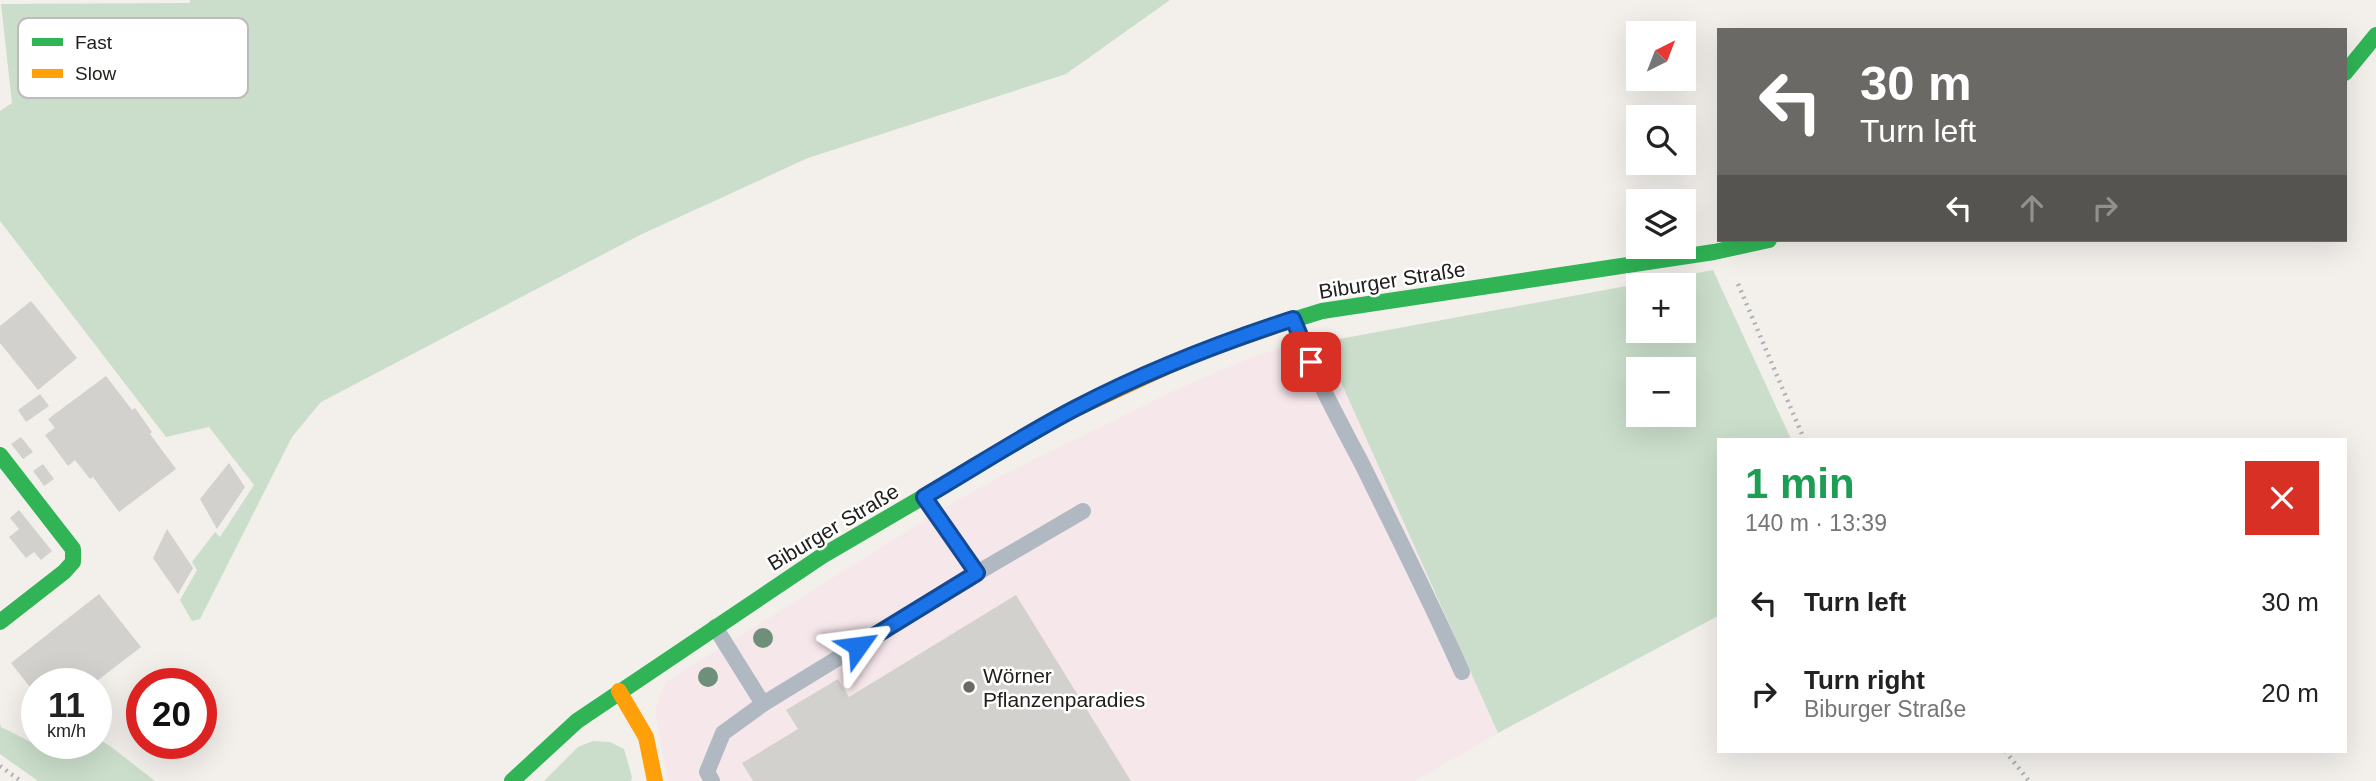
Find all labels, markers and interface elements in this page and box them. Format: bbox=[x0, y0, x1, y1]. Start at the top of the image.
legend bbox=[18, 18, 248, 98]
north arrow bbox=[1626, 21, 1696, 91]
map controls bbox=[1626, 21, 1696, 427]
text: Fast bbox=[75, 32, 113, 53]
icon: left bbox=[1745, 56, 1836, 147]
text: 30 m bbox=[1860, 56, 1972, 110]
text: Slow bbox=[75, 63, 116, 84]
button: search bbox=[1626, 105, 1696, 175]
text: Turn left bbox=[1860, 113, 1976, 149]
button: layers bbox=[1626, 189, 1696, 259]
icon: left bbox=[1940, 189, 1978, 227]
icon: ahead bbox=[2013, 189, 2051, 227]
icon: right bbox=[2086, 189, 2124, 227]
street label: Biburger Straße bbox=[1317, 257, 1467, 303]
button: + bbox=[1626, 273, 1696, 343]
pin bbox=[1281, 332, 1341, 392]
icon: arrive bbox=[1292, 343, 1330, 381]
button: − bbox=[1626, 357, 1696, 427]
text: 1 min bbox=[1745, 460, 1855, 507]
button: close bbox=[2245, 461, 2319, 535]
street label: Biburger Straße bbox=[764, 479, 902, 575]
text: 140 m · 13:39 bbox=[1745, 510, 1887, 536]
icon: left bbox=[1745, 584, 1783, 622]
text: Turn left bbox=[1804, 587, 1906, 617]
text: 30 m bbox=[2261, 587, 2319, 617]
position arrow bbox=[821, 609, 895, 683]
place label: Wörner Pflanzenparadies bbox=[983, 664, 1145, 711]
text: Turn right bbox=[1804, 665, 1925, 695]
speed limit sign: 20 bbox=[126, 668, 217, 759]
icon: right bbox=[1745, 675, 1783, 713]
text: 20 m bbox=[2261, 678, 2319, 708]
marker: Wörner Pflanzenparadies bbox=[961, 679, 977, 695]
text: 11 bbox=[48, 685, 85, 724]
text: Biburger Straße bbox=[1804, 696, 1966, 722]
text: km/h bbox=[47, 721, 86, 741]

